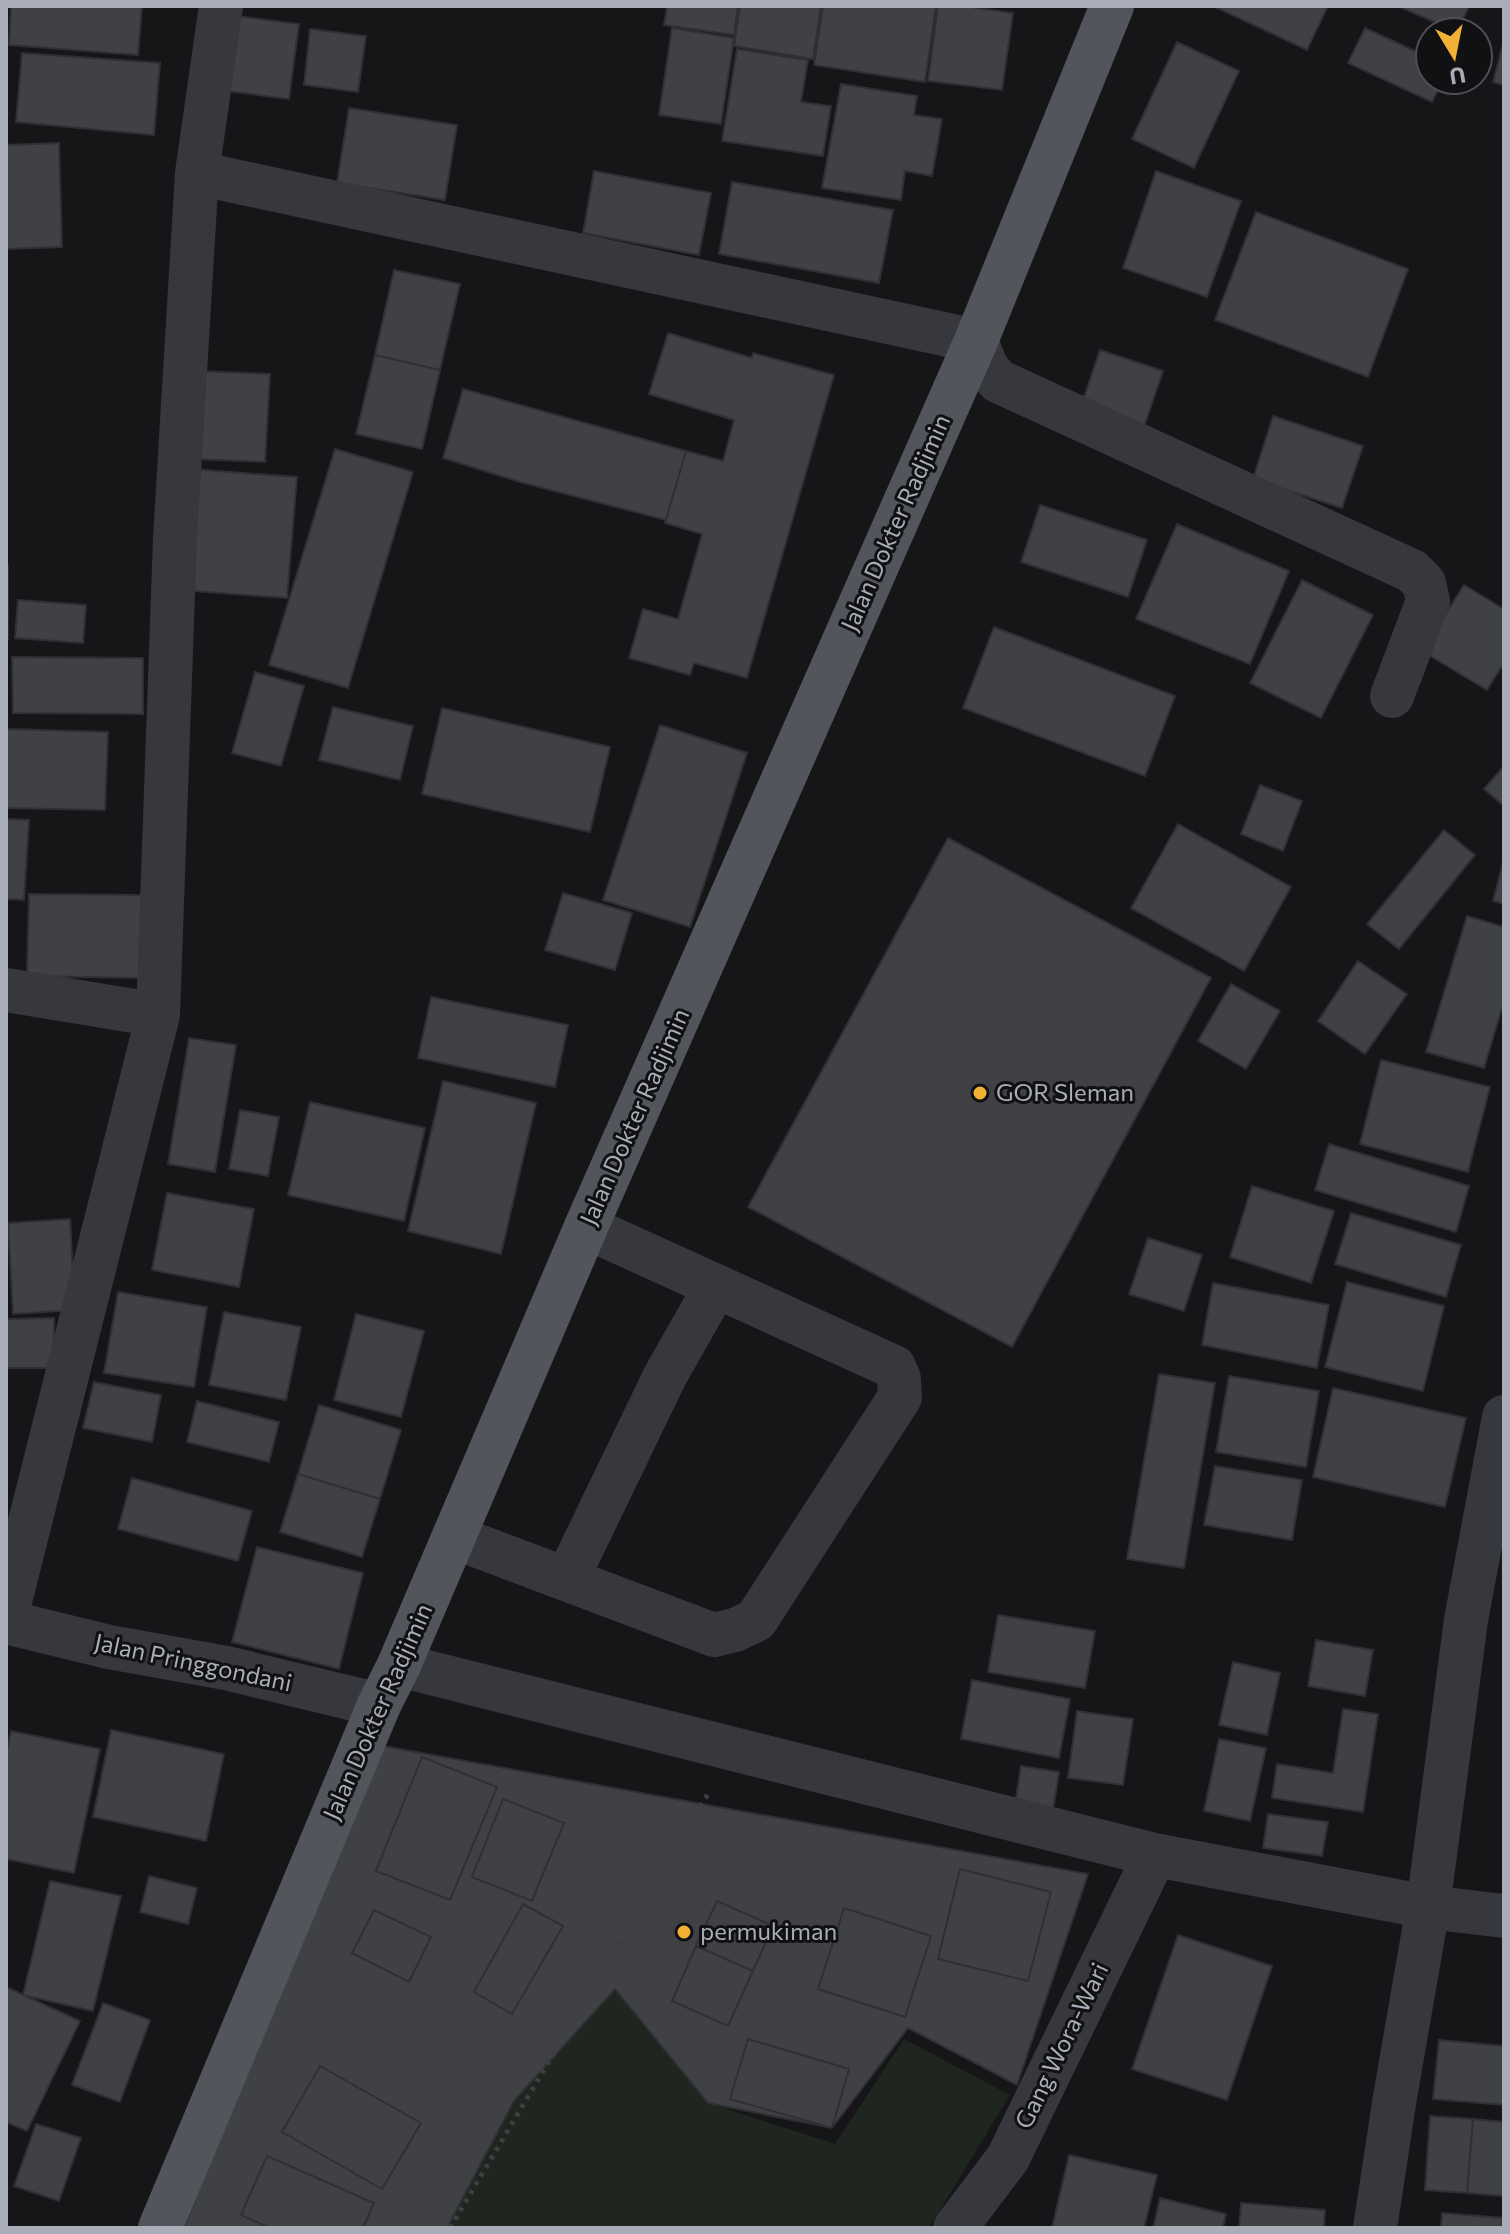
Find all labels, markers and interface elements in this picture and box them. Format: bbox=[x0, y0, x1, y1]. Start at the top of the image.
north arrow bbox=[1414, 16, 1494, 96]
text: U bbox=[1447, 62, 1468, 91]
street label: Jalan Dokter Radjimin bbox=[834, 410, 955, 635]
street label: Jalan Dokter Radjimin bbox=[573, 1004, 694, 1229]
place label: GOR Sleman bbox=[996, 1077, 1134, 1106]
marker: GOR Sleman bbox=[971, 1084, 989, 1102]
street label: Jalan Dokter Radjimin bbox=[316, 1599, 437, 1824]
street label: Jalan Pringgondani bbox=[92, 1626, 295, 1697]
place label: permukiman bbox=[700, 1916, 837, 1945]
marker: permukiman bbox=[675, 1923, 693, 1941]
street label: Gang Wora-Wari bbox=[1008, 1958, 1113, 2133]

